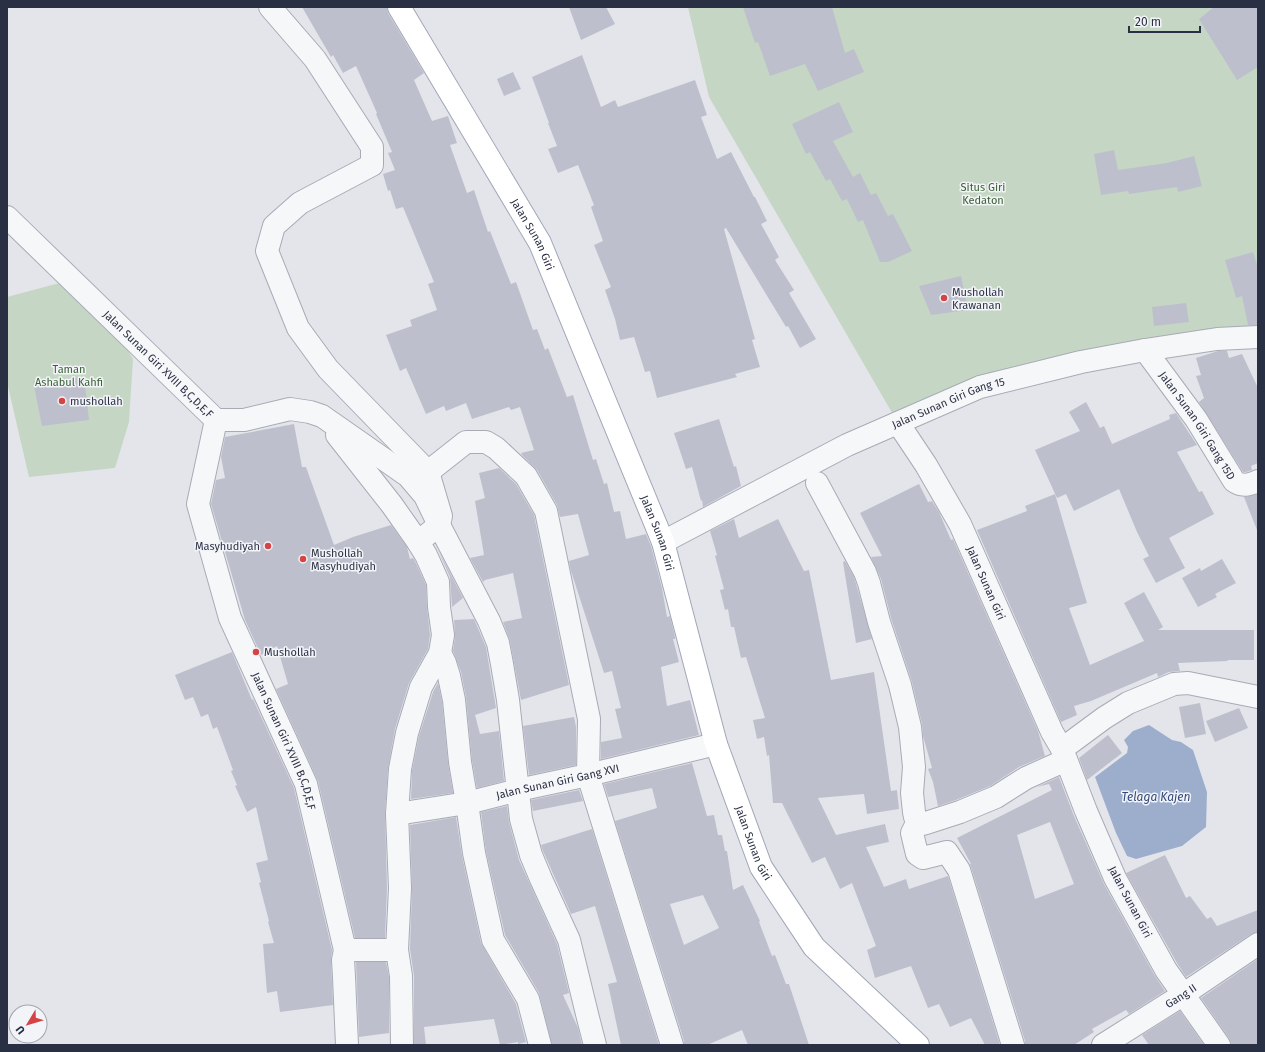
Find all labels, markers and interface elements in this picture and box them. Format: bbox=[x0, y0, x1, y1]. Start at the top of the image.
scale bar bbox=[1129, 8, 1200, 34]
text: 20 m bbox=[1135, 15, 1161, 29]
park label: Situs Giri Kedaton bbox=[961, 181, 1005, 207]
street label: Jalan Sunan Giri bbox=[508, 196, 557, 272]
place label: Mushollah Krawanan bbox=[952, 286, 1004, 312]
marker: Mushollah Krawanan bbox=[939, 293, 949, 303]
street label: Jalan Sunan Giri XVIII B,C,D,E,F bbox=[101, 308, 217, 421]
park label: Taman Ashabul Kahfi bbox=[35, 363, 103, 389]
street label: Jalan Sunan Giri Gang 15D bbox=[1156, 369, 1238, 482]
street label: Jalan Sunan Giri Gang 15 bbox=[890, 375, 1007, 431]
place label: mushollah bbox=[70, 395, 123, 408]
marker: mushollah bbox=[57, 396, 67, 406]
street label: Jalan Sunan Giri bbox=[638, 493, 677, 572]
place label: Masyhudiyah bbox=[195, 540, 260, 553]
marker: Masyhudiyah bbox=[263, 541, 273, 551]
street label: Jalan Sunan Giri bbox=[964, 544, 1008, 622]
place label: Mushollah Masyhudiyah bbox=[311, 547, 376, 573]
marker: Mushollah Masyhudiyah bbox=[298, 554, 308, 564]
place label: Mushollah bbox=[264, 646, 316, 659]
marker: Mushollah bbox=[251, 647, 261, 657]
street label: Jalan Sunan Giri XVIII B,C,D,E,F bbox=[249, 670, 318, 812]
street label: Jalan Sunan Giri Gang XVI bbox=[495, 761, 620, 802]
water label: Telaga Kajen bbox=[1122, 790, 1191, 804]
street label: Jalan Sunan Giri bbox=[733, 804, 775, 883]
street label: Jalan Sunan Giri bbox=[1106, 864, 1154, 940]
street label: Gang II bbox=[1163, 981, 1199, 1011]
north arrow bbox=[8, 1004, 48, 1044]
text: U bbox=[13, 1023, 28, 1037]

